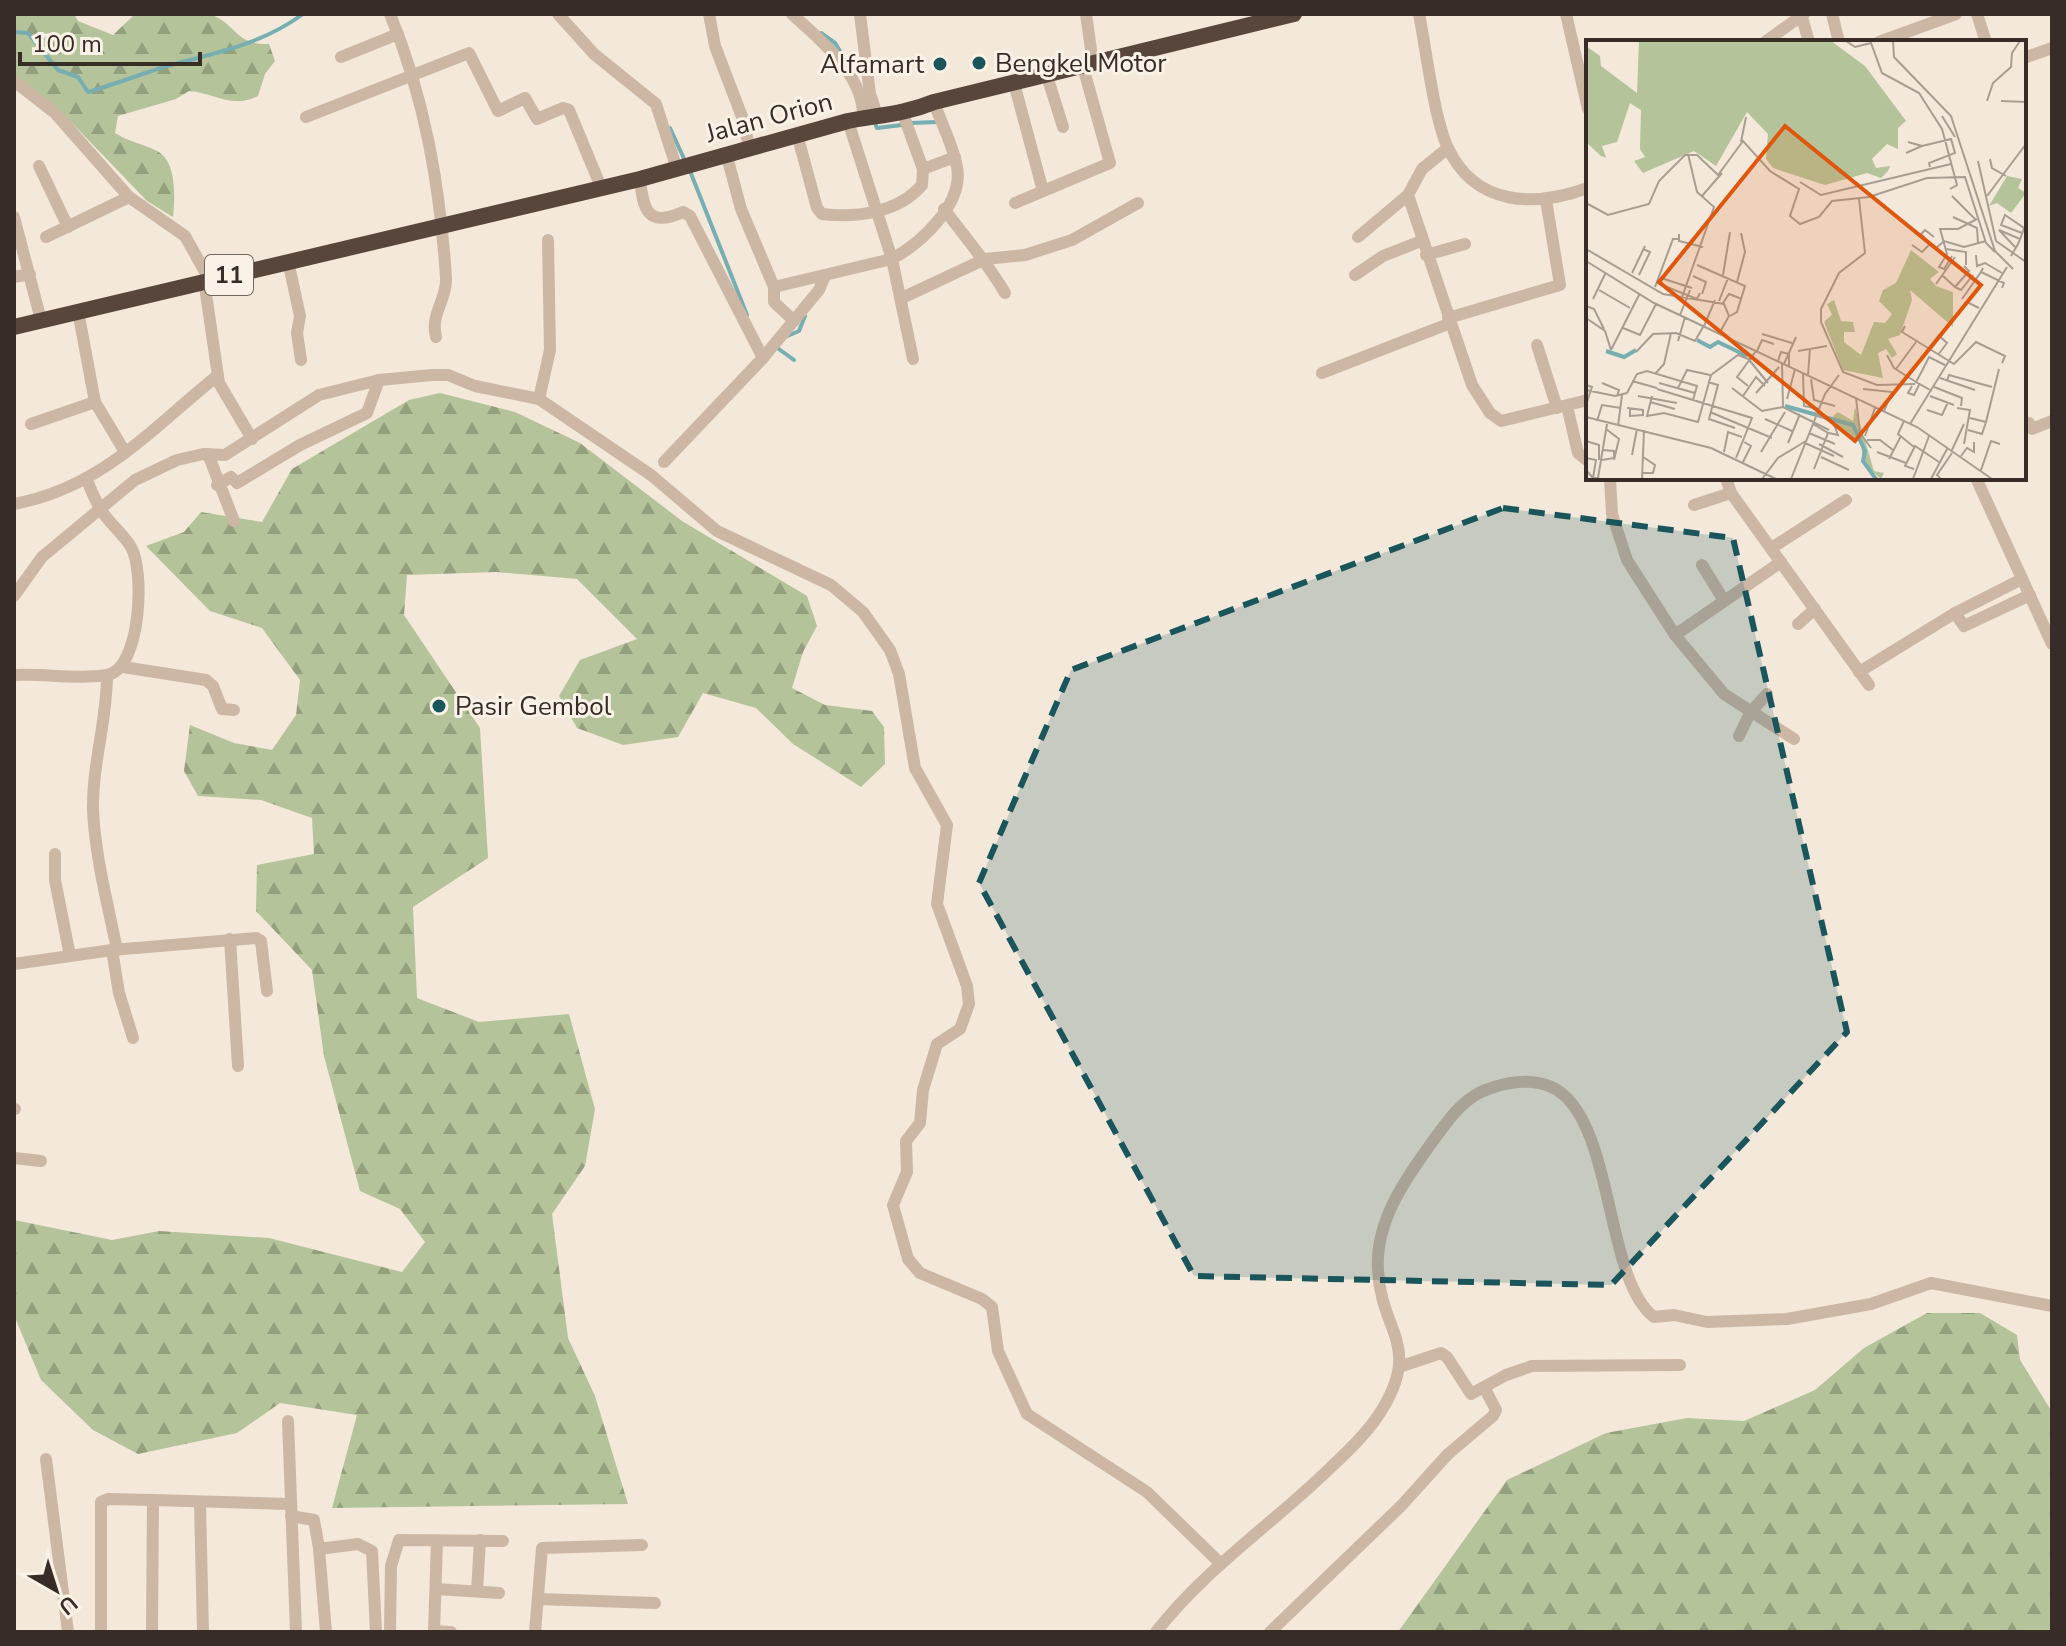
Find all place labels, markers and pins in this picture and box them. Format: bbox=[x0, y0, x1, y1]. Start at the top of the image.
place label: Bengkel Motor bbox=[995, 46, 1167, 81]
place label: Alfamart bbox=[820, 47, 925, 82]
marker: Bengkel Motor bbox=[970, 54, 988, 72]
marker: Alfamart bbox=[931, 55, 949, 73]
place label: Pasir Gembol bbox=[455, 689, 612, 724]
marker: Pasir Gembol bbox=[430, 697, 448, 715]

